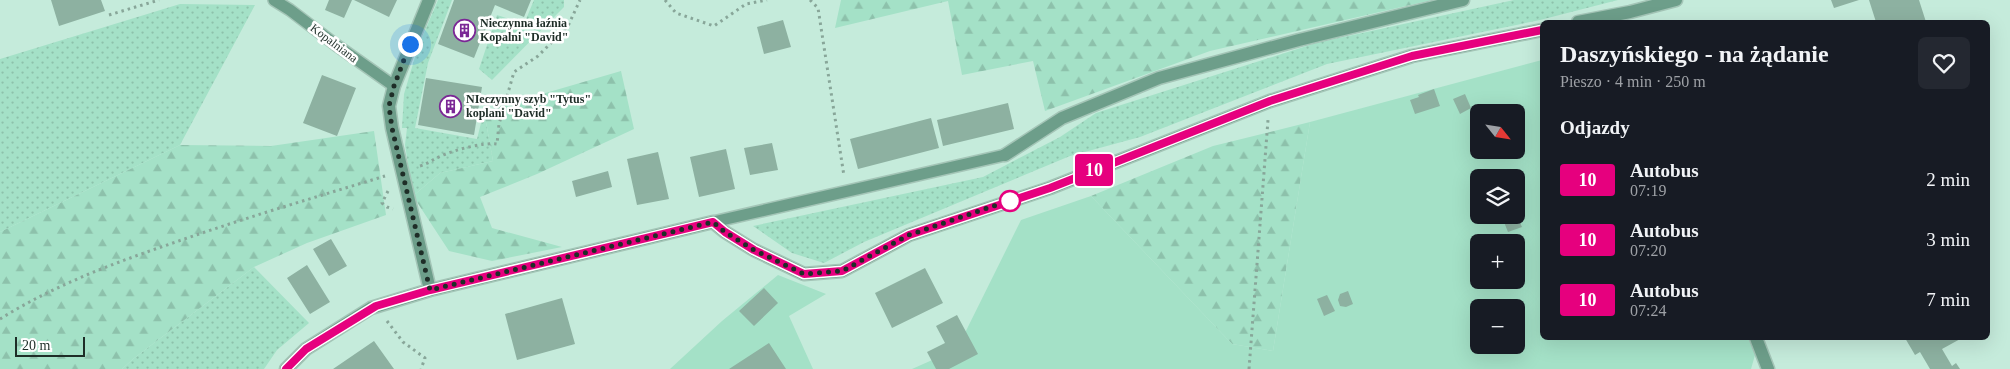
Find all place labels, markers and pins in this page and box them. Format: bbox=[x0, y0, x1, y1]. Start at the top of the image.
place label: Nieczynna łaźnia Kopalni "David" bbox=[480, 16, 568, 44]
building icon: Nieczynna łaźnia Kopalni "David" bbox=[452, 18, 476, 42]
place label: NIeczynny szyb "Tytus" koplani "David" bbox=[466, 92, 591, 120]
building icon: NIeczynny szyb "Tytus" koplani "David" bbox=[438, 94, 462, 118]
unlabelled marker bbox=[999, 190, 1021, 212]

